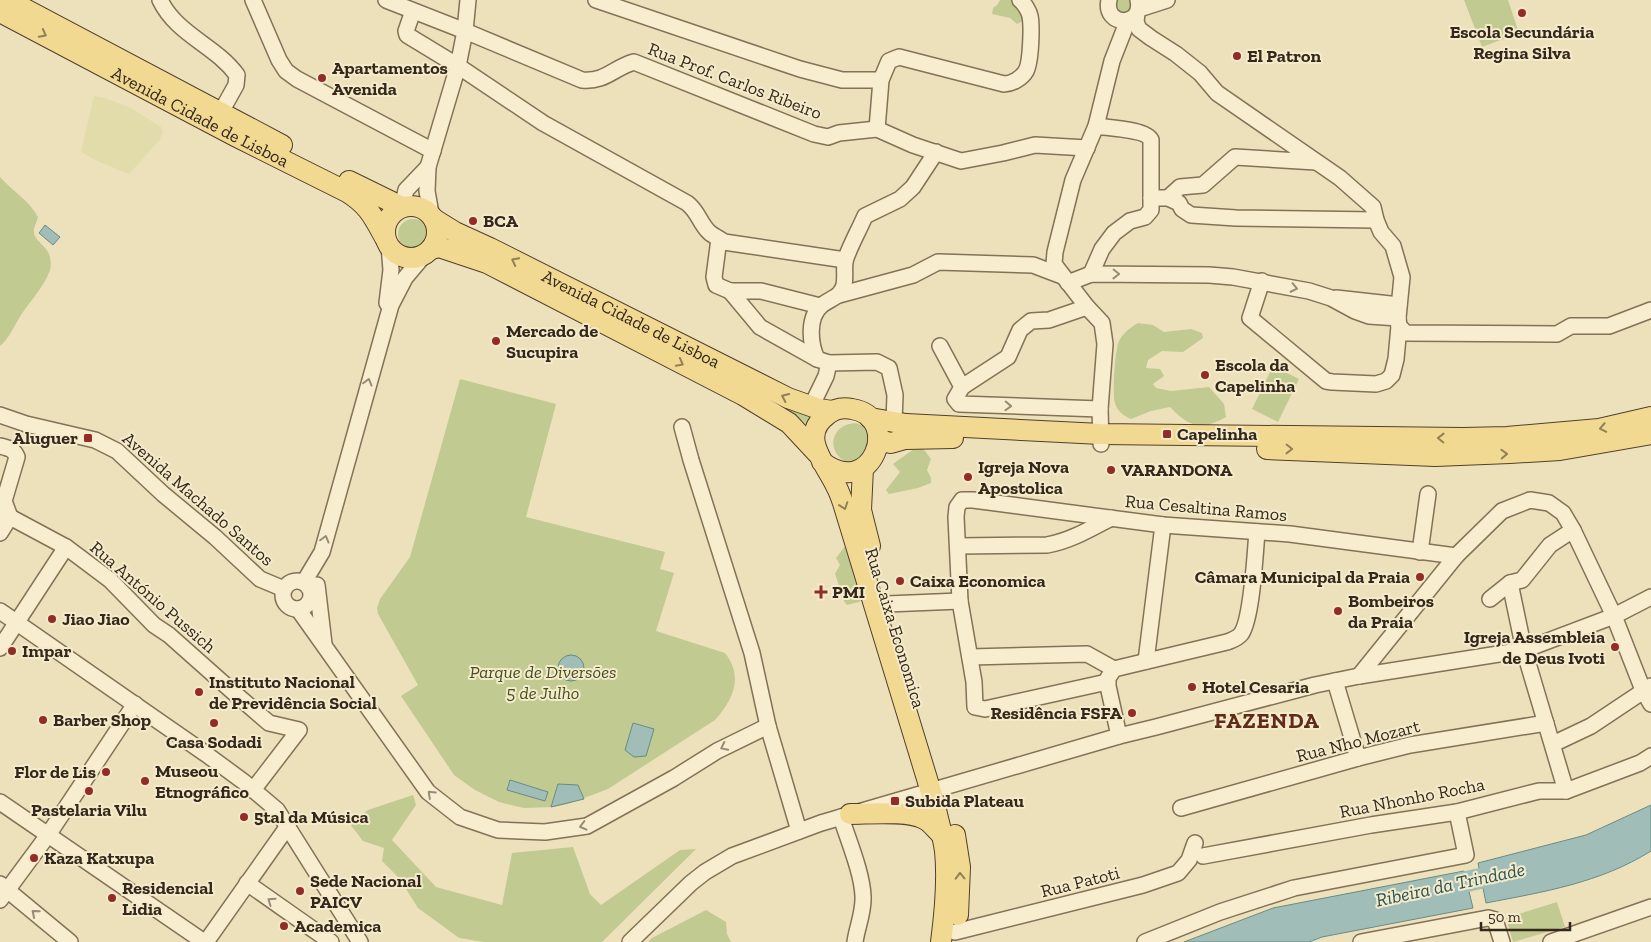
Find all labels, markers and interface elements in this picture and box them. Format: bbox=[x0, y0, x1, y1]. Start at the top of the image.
marker: Escola Secundária Regina Silva bbox=[1516, 7, 1528, 19]
place label: Escola Secundária Regina Silva bbox=[1450, 21, 1594, 64]
one-way arrow bbox=[38, 28, 47, 38]
street label: Rua Prof. Carlos Ribeiro bbox=[645, 38, 825, 124]
place label: El Patron bbox=[1247, 45, 1321, 67]
marker: El Patron bbox=[1231, 50, 1243, 62]
place label: Apartamentos Avenida bbox=[332, 57, 448, 100]
street label: Avenida Cidade de Lisboa bbox=[108, 62, 293, 172]
marker: Apartamentos Avenida bbox=[316, 72, 328, 84]
place label: BCA bbox=[483, 210, 519, 232]
marker: BCA bbox=[467, 215, 479, 227]
one-way arrow bbox=[511, 257, 520, 267]
street label: Avenida Cidade de Lisboa bbox=[538, 265, 724, 373]
one-way arrow bbox=[1112, 269, 1120, 279]
one-way arrow bbox=[1290, 282, 1299, 293]
place label: Mercado de Sucupira bbox=[506, 320, 598, 363]
marker: Mercado de Sucupira bbox=[490, 335, 502, 347]
place label: Escola da Capelinha bbox=[1215, 354, 1295, 397]
one-way arrow bbox=[674, 357, 683, 367]
marker: Escola da Capelinha bbox=[1199, 369, 1211, 381]
one-way arrow bbox=[363, 379, 373, 387]
one-way arrow bbox=[781, 393, 790, 403]
one-way arrow bbox=[1004, 401, 1012, 411]
one-way arrow bbox=[1599, 422, 1608, 432]
place label: Capelinha bbox=[1177, 423, 1257, 445]
place label: Aluguer bbox=[13, 427, 78, 449]
street label: Avenida Machado Santos bbox=[118, 427, 278, 571]
marker: Capelinha bbox=[1161, 428, 1173, 440]
marker: Aluguer bbox=[82, 432, 94, 444]
one-way arrow bbox=[1437, 433, 1445, 443]
one-way arrow bbox=[1286, 444, 1294, 455]
one-way arrow bbox=[1500, 448, 1508, 459]
place label: Igreja Nova Apostolica bbox=[978, 456, 1069, 499]
place label: VARANDONA bbox=[1121, 459, 1233, 481]
marker: VARANDONA bbox=[1105, 464, 1117, 476]
marker: Igreja Nova Apostolica bbox=[962, 471, 974, 483]
street label: Rua Cesaltina Ramos bbox=[1124, 490, 1288, 526]
one-way arrow bbox=[838, 501, 848, 510]
one-way arrow bbox=[320, 535, 330, 544]
street label: Rua António Pussich bbox=[86, 536, 220, 658]
street label: Rua Caixa Economica bbox=[860, 545, 930, 711]
place label: Câmara Municipal da Praia bbox=[1195, 566, 1410, 588]
place label: Caixa Economica bbox=[910, 570, 1046, 592]
marker: Câmara Municipal da Praia bbox=[1414, 571, 1426, 583]
marker: Caixa Economica bbox=[894, 575, 906, 587]
place label: PMI bbox=[832, 581, 865, 603]
marker: PMI bbox=[814, 585, 828, 599]
place label: Bombeiros da Praia bbox=[1348, 590, 1434, 633]
marker: Bombeiros da Praia bbox=[1332, 605, 1344, 617]
place label: Jiao Jiao bbox=[62, 608, 130, 630]
marker: Jiao Jiao bbox=[46, 613, 58, 625]
place label: Igreja Assembleia de Deus Ivoti bbox=[1464, 626, 1606, 669]
place label: Impar bbox=[22, 640, 71, 662]
marker: Igreja Assembleia de Deus Ivoti bbox=[1609, 641, 1621, 653]
marker: Impar bbox=[6, 645, 18, 657]
park label: Parque de Diversões 5 de Julho bbox=[469, 661, 617, 704]
place label: Instituto Nacional de Previdência Social bbox=[209, 671, 377, 714]
place label: Hotel Cesaria bbox=[1202, 676, 1309, 698]
marker: Hotel Cesaria bbox=[1186, 681, 1198, 693]
marker: Instituto Nacional de Previdência Social bbox=[193, 686, 205, 698]
place label: Residência FSFA bbox=[991, 702, 1123, 724]
marker: Residência FSFA bbox=[1126, 707, 1138, 719]
district label: FAZENDA bbox=[1214, 707, 1320, 734]
place label: Barber Shop bbox=[53, 709, 151, 731]
marker: Barber Shop bbox=[37, 714, 49, 726]
street label: Rua Nho Mozart bbox=[1294, 715, 1422, 767]
marker: Casa Sodadi bbox=[208, 717, 220, 729]
place label: Casa Sodadi bbox=[166, 731, 263, 753]
one-way arrow bbox=[720, 741, 729, 751]
place label: Museou Etnográfico bbox=[155, 760, 249, 803]
place label: Flor de Lis bbox=[14, 761, 96, 783]
marker: Flor de Lis bbox=[100, 766, 112, 778]
street label: Rua Nhonho Rocha bbox=[1337, 773, 1487, 823]
marker: Museou Etnográfico bbox=[139, 775, 151, 787]
marker: Pastelaria Vilu bbox=[83, 785, 95, 797]
place label: Subida Plateau bbox=[905, 790, 1025, 812]
one-way arrow bbox=[428, 791, 437, 800]
marker: Subida Plateau bbox=[889, 795, 901, 807]
place label: Pastelaria Vilu bbox=[31, 799, 148, 821]
place label: 5tal da Música bbox=[254, 806, 369, 828]
marker: 5tal da Música bbox=[238, 811, 250, 823]
one-way arrow bbox=[578, 820, 587, 831]
place label: Kaza Katxupa bbox=[44, 847, 154, 869]
marker: Kaza Katxupa bbox=[28, 852, 40, 864]
water label: Ribeira da Trindade bbox=[1373, 857, 1527, 912]
street label: Rua Patoti bbox=[1038, 862, 1122, 902]
place label: Sede Nacional PAICV bbox=[310, 870, 422, 913]
one-way arrow bbox=[955, 872, 965, 880]
place label: Residencial Lidia bbox=[122, 877, 213, 920]
marker: Sede Nacional PAICV bbox=[294, 885, 306, 897]
marker: Residencial Lidia bbox=[106, 892, 118, 904]
one-way arrow bbox=[268, 898, 277, 907]
scale bar bbox=[1481, 900, 1570, 932]
text: 50 m bbox=[1488, 908, 1521, 926]
one-way arrow bbox=[32, 910, 41, 919]
place label: Academica bbox=[294, 915, 381, 937]
marker: Academica bbox=[278, 920, 290, 932]

